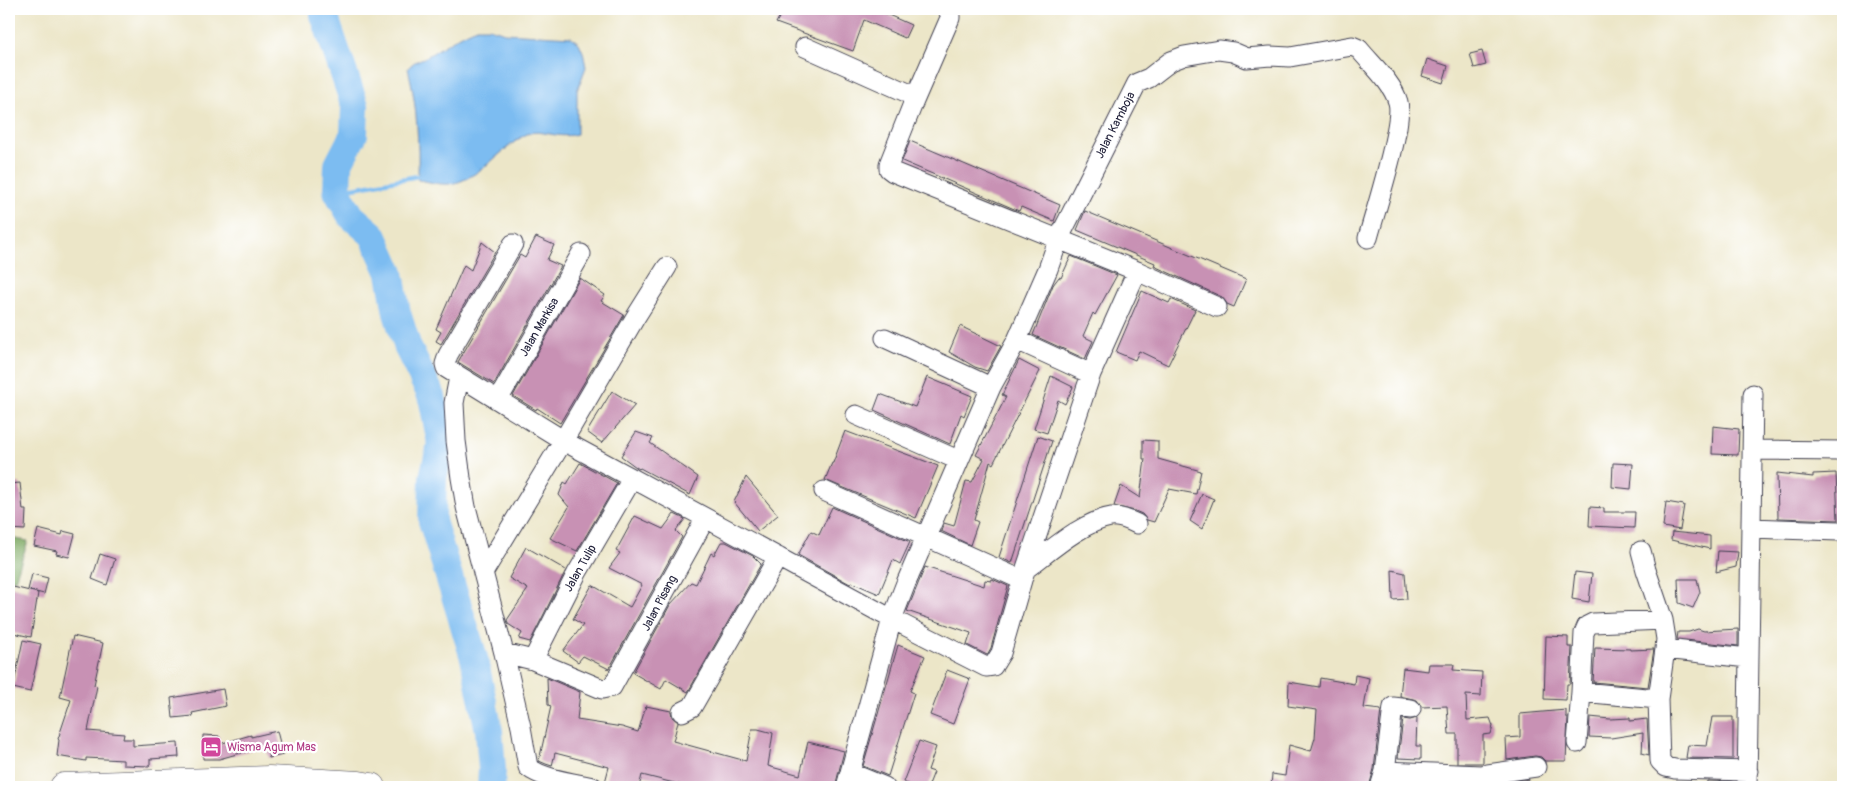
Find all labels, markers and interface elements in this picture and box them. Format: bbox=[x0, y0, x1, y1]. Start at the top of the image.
street label: Jalan Kamboja bbox=[1092, 89, 1139, 161]
street label: Jalan Markisa bbox=[517, 295, 562, 359]
street label: Jalan Tulip bbox=[561, 542, 600, 594]
street label: Jalan Pisang bbox=[639, 573, 680, 634]
hotel icon: Wisma Agum Mas bbox=[199, 735, 223, 759]
place label: Wisma Agum Mas bbox=[227, 740, 317, 755]

